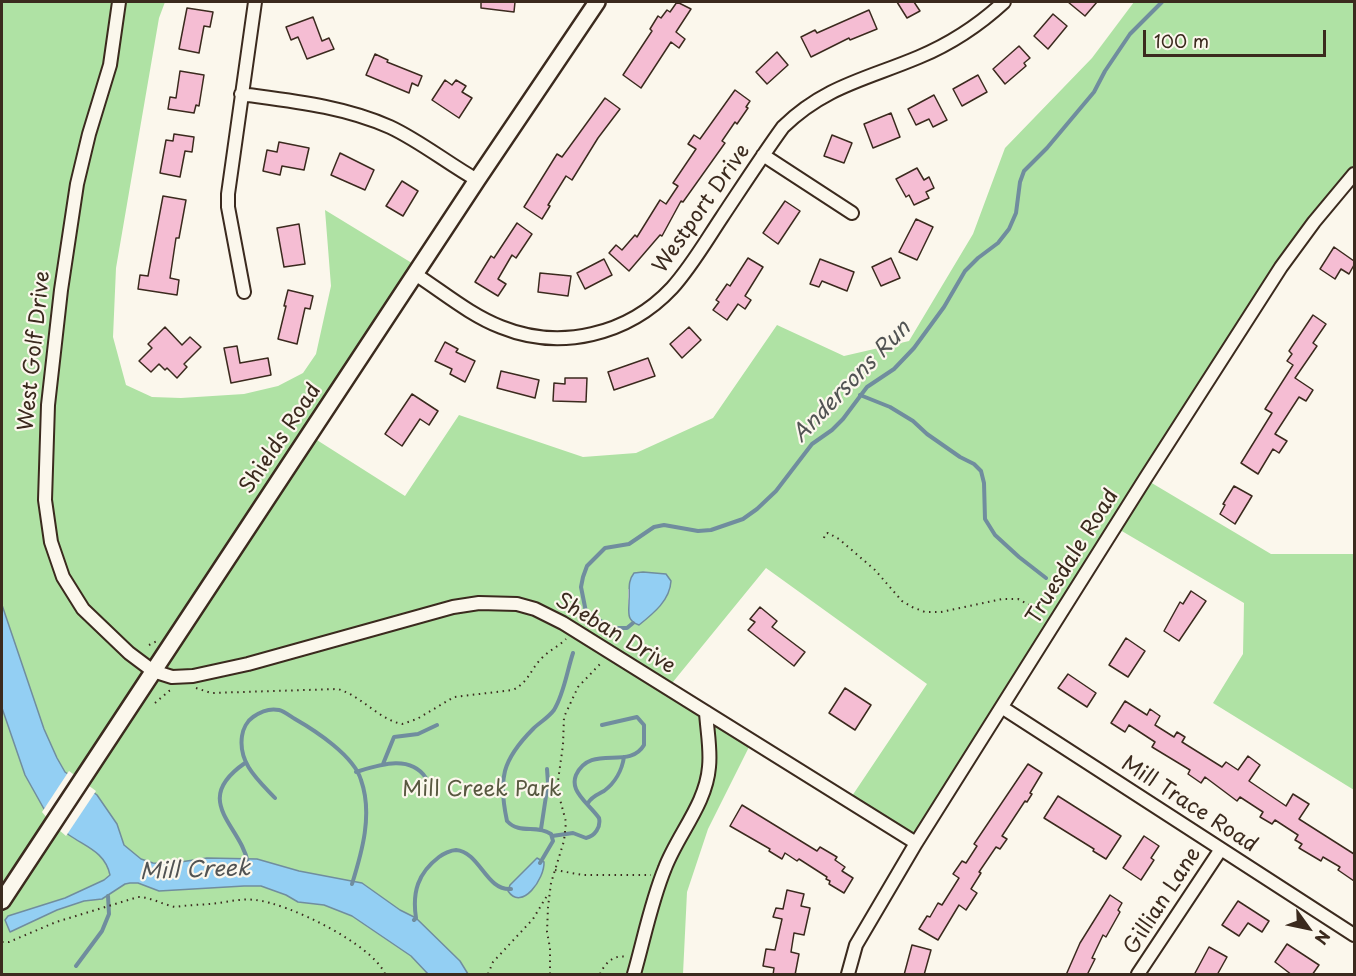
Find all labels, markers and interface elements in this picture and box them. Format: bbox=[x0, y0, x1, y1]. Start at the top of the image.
scale bar bbox=[1146, 18, 1329, 56]
text: 100 m bbox=[1154, 27, 1209, 54]
street label: Westport Drive bbox=[648, 140, 756, 278]
street label: West Golf Drive bbox=[14, 270, 56, 432]
water label: Andersons Run bbox=[787, 316, 917, 448]
street label: Shields Road bbox=[235, 379, 327, 499]
street label: Truesdale Road bbox=[1021, 485, 1125, 629]
street label: Sheban Drive bbox=[550, 588, 680, 680]
street label: Mill Trace Road bbox=[1116, 752, 1262, 858]
park label: Mill Creek Park bbox=[402, 777, 562, 803]
street label: Gillian Lane bbox=[1119, 843, 1207, 959]
water label: Mill Creek bbox=[139, 856, 251, 886]
north arrow bbox=[1278, 898, 1338, 958]
text: N bbox=[1310, 926, 1337, 950]

